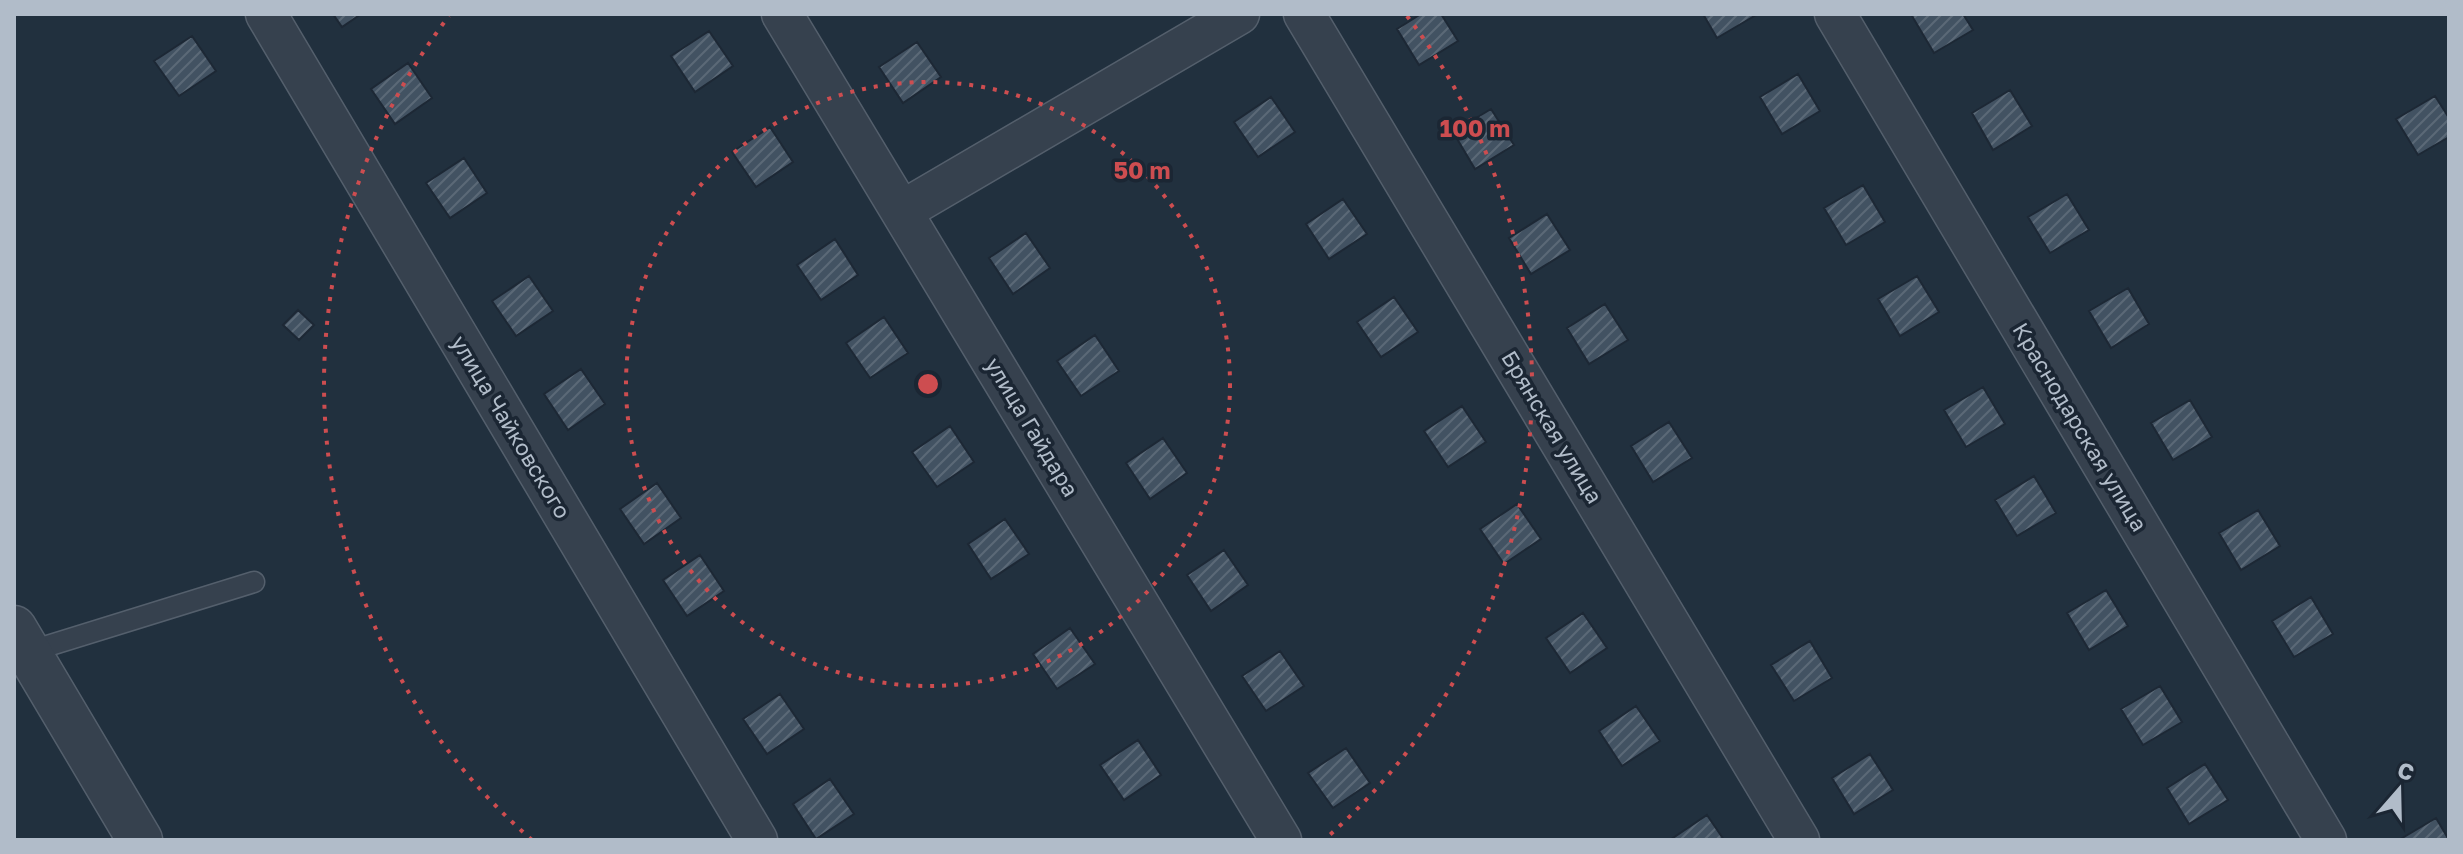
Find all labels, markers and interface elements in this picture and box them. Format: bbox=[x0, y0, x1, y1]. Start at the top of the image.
text: 100 m bbox=[1440, 113, 1510, 142]
text: 50 m bbox=[1113, 155, 1171, 184]
street label: Краснодарская улица bbox=[2007, 318, 2153, 536]
street label: улица Чайковского bbox=[446, 330, 577, 523]
street label: Брянская улица bbox=[1496, 345, 1609, 508]
street label: улица Гайдара bbox=[980, 352, 1085, 501]
centre of rings bbox=[914, 370, 942, 398]
north arrow bbox=[2359, 750, 2439, 830]
text: С bbox=[2394, 755, 2418, 786]

